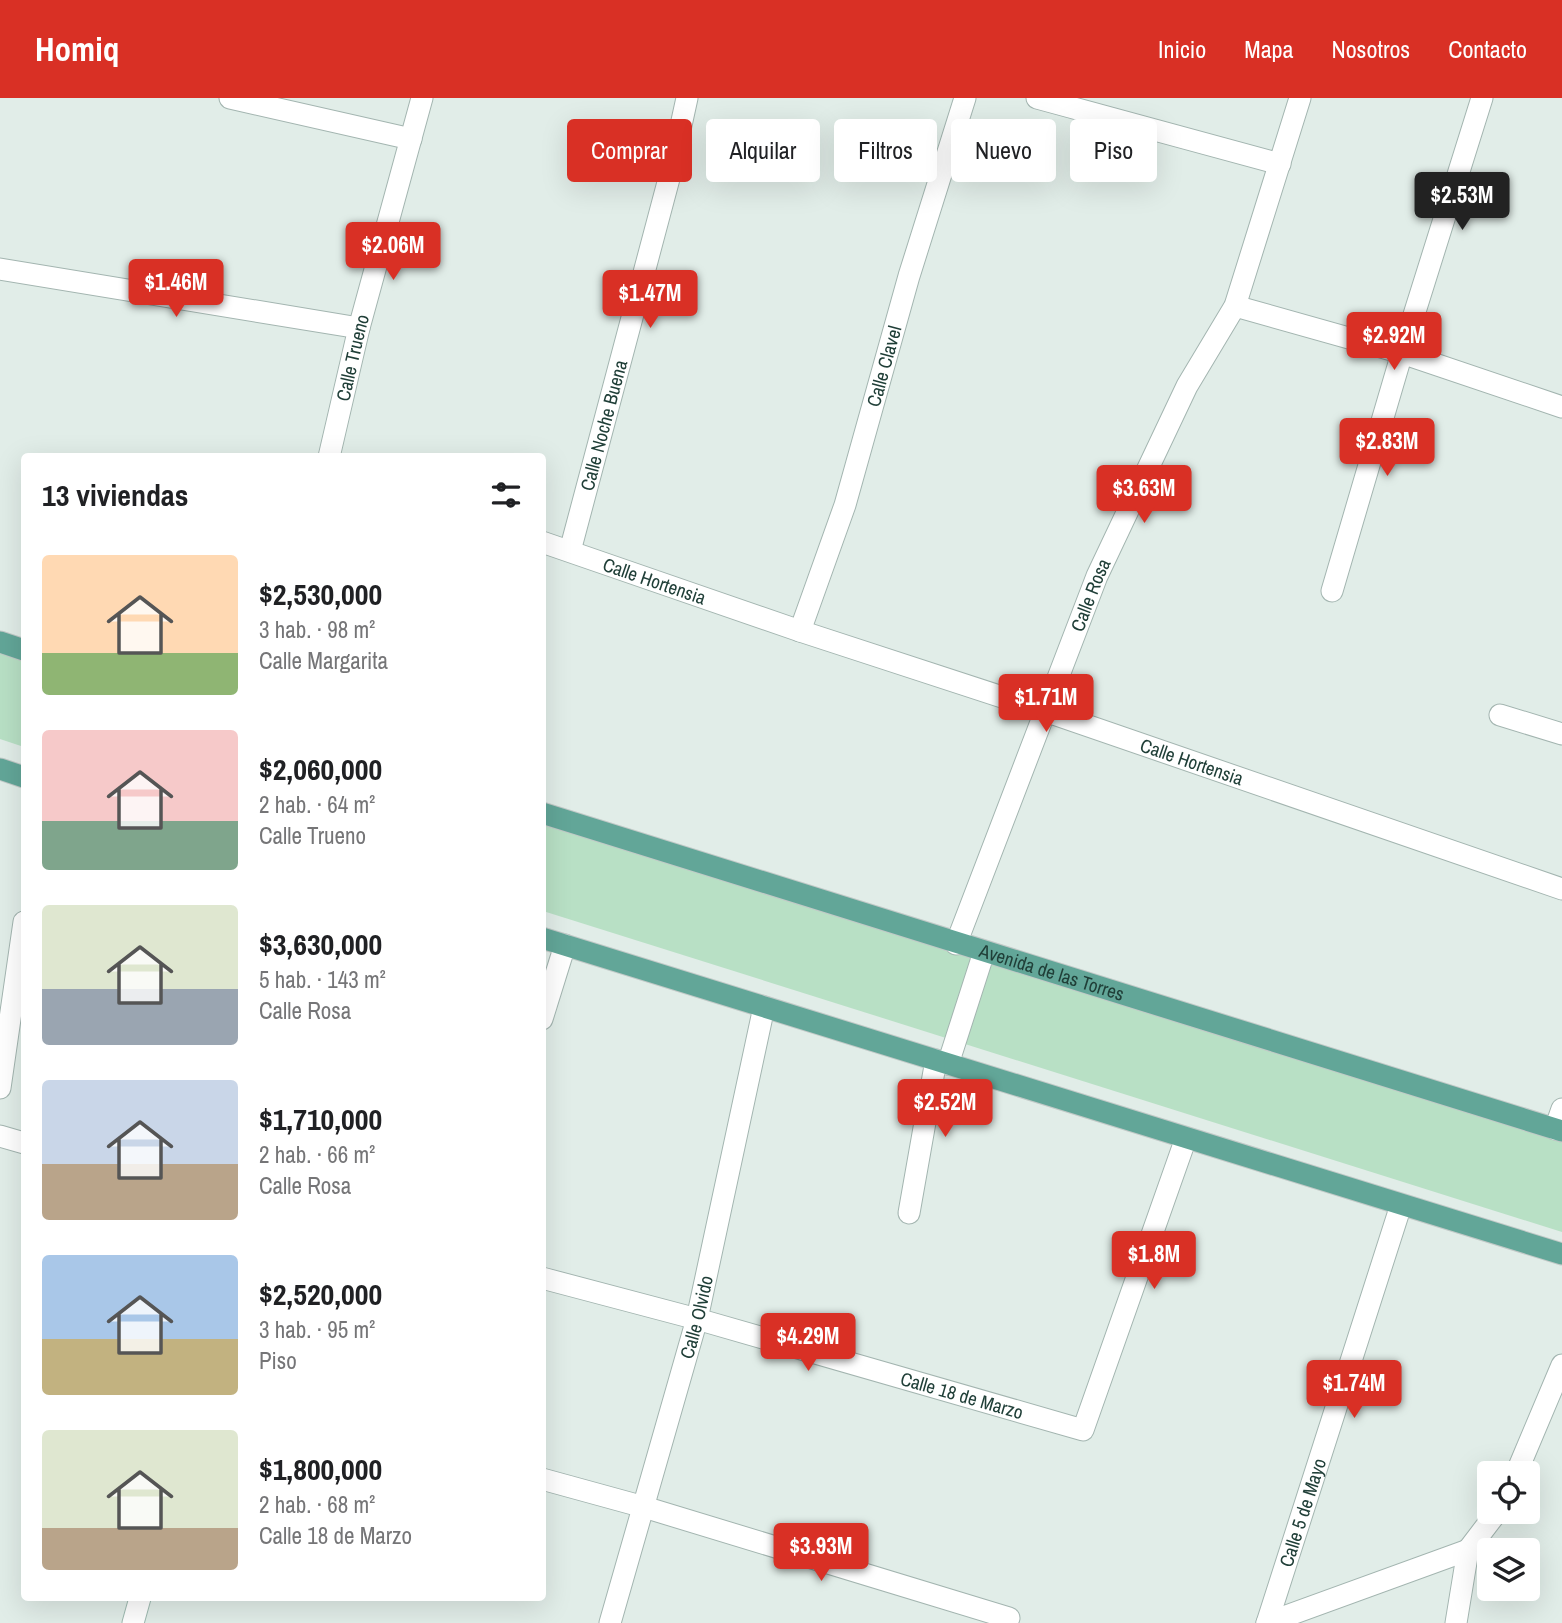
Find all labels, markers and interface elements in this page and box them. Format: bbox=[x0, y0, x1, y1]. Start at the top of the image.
text: Homiq bbox=[35, 27, 119, 71]
text: Inicio bbox=[1158, 33, 1206, 65]
text: Mapa bbox=[1244, 33, 1293, 65]
text: Nosotros bbox=[1331, 33, 1410, 65]
text: Contacto bbox=[1448, 33, 1527, 65]
chip: Comprar bbox=[567, 119, 692, 182]
chip: Alquilar bbox=[706, 119, 820, 182]
chip: Filtros bbox=[834, 119, 937, 182]
chip: Nuevo bbox=[951, 119, 1056, 182]
chip: Piso bbox=[1070, 119, 1157, 182]
pin: $2.53M bbox=[1405, 172, 1519, 232]
text: $2.53M bbox=[1431, 179, 1493, 210]
pin: $2.06M bbox=[336, 222, 450, 282]
text: $2.06M bbox=[362, 229, 424, 260]
pin: $1.46M bbox=[119, 260, 233, 319]
text: $1.46M bbox=[145, 266, 207, 297]
pin: $1.47M bbox=[593, 271, 707, 330]
text: $1.47M bbox=[619, 277, 681, 308]
street label: Calle Trueno bbox=[329, 311, 375, 404]
pin: $2.92M bbox=[1337, 313, 1451, 372]
text: $2.92M bbox=[1363, 319, 1425, 350]
street label: Calle Clavel bbox=[860, 323, 908, 410]
street label: Calle Noche Buena bbox=[574, 357, 633, 494]
pin: $2.83M bbox=[1330, 418, 1444, 478]
text: $2.83M bbox=[1356, 425, 1418, 456]
pin: $3.63M bbox=[1087, 466, 1201, 525]
text: $3.63M bbox=[1113, 472, 1175, 503]
text: 13 viviendas bbox=[42, 475, 188, 515]
icon: filters bbox=[487, 476, 525, 514]
street label: Calle Hortensia bbox=[599, 551, 710, 611]
street label: Calle Rosa bbox=[1064, 554, 1117, 635]
text: $2,530,000 bbox=[259, 574, 382, 614]
icon: home bbox=[98, 583, 182, 667]
text: 3 hab. · 98 m² bbox=[259, 614, 375, 645]
text: Calle Margarita bbox=[259, 645, 388, 676]
pin: $1.71M bbox=[989, 674, 1103, 734]
text: $1.71M bbox=[1015, 681, 1077, 712]
street label: Calle Hortensia bbox=[1137, 732, 1247, 791]
text: $2,060,000 bbox=[259, 749, 382, 789]
icon: home bbox=[98, 758, 182, 842]
text: 2 hab. · 64 m² bbox=[259, 789, 375, 820]
text: Calle Trueno bbox=[259, 820, 366, 851]
text: $3,630,000 bbox=[259, 924, 382, 964]
icon: home bbox=[98, 933, 182, 1017]
street label: Avenida de las Torres bbox=[975, 937, 1128, 1007]
text: 5 hab. · 143 m² bbox=[259, 964, 386, 995]
text: Calle Rosa bbox=[259, 995, 351, 1026]
pin: $2.52M bbox=[888, 1080, 1002, 1139]
text: $2.52M bbox=[914, 1086, 976, 1117]
text: $1,710,000 bbox=[259, 1099, 382, 1139]
icon: home bbox=[98, 1108, 182, 1192]
text: 2 hab. · 66 m² bbox=[259, 1139, 375, 1170]
text: Calle Rosa bbox=[259, 1170, 351, 1201]
pin: $1.8M bbox=[1105, 1232, 1203, 1291]
text: $1.8M bbox=[1128, 1238, 1180, 1269]
street label: Calle Olvido bbox=[673, 1273, 719, 1362]
text: $2,520,000 bbox=[259, 1274, 382, 1314]
icon: home bbox=[98, 1283, 182, 1367]
text: 3 hab. · 95 m² bbox=[259, 1314, 375, 1345]
pin: $4.29M bbox=[751, 1314, 865, 1373]
text: $4.29M bbox=[777, 1320, 839, 1351]
text: Piso bbox=[259, 1345, 297, 1376]
pin: $1.74M bbox=[1297, 1360, 1411, 1420]
street label: Calle 18 de Marzo bbox=[898, 1365, 1026, 1425]
text: $1.74M bbox=[1323, 1367, 1385, 1398]
text: $1,800,000 bbox=[259, 1449, 382, 1489]
street label: Calle 5 de Mayo bbox=[1273, 1455, 1332, 1570]
icon: home bbox=[98, 1458, 182, 1542]
map controls bbox=[1477, 1461, 1540, 1601]
button: locate bbox=[1477, 1461, 1540, 1524]
text: 2 hab. · 68 m² bbox=[259, 1489, 375, 1520]
text: Calle 18 de Marzo bbox=[259, 1520, 412, 1551]
pin: $3.93M bbox=[764, 1524, 878, 1583]
text: $3.93M bbox=[790, 1530, 852, 1561]
button: layers bbox=[1477, 1538, 1540, 1601]

